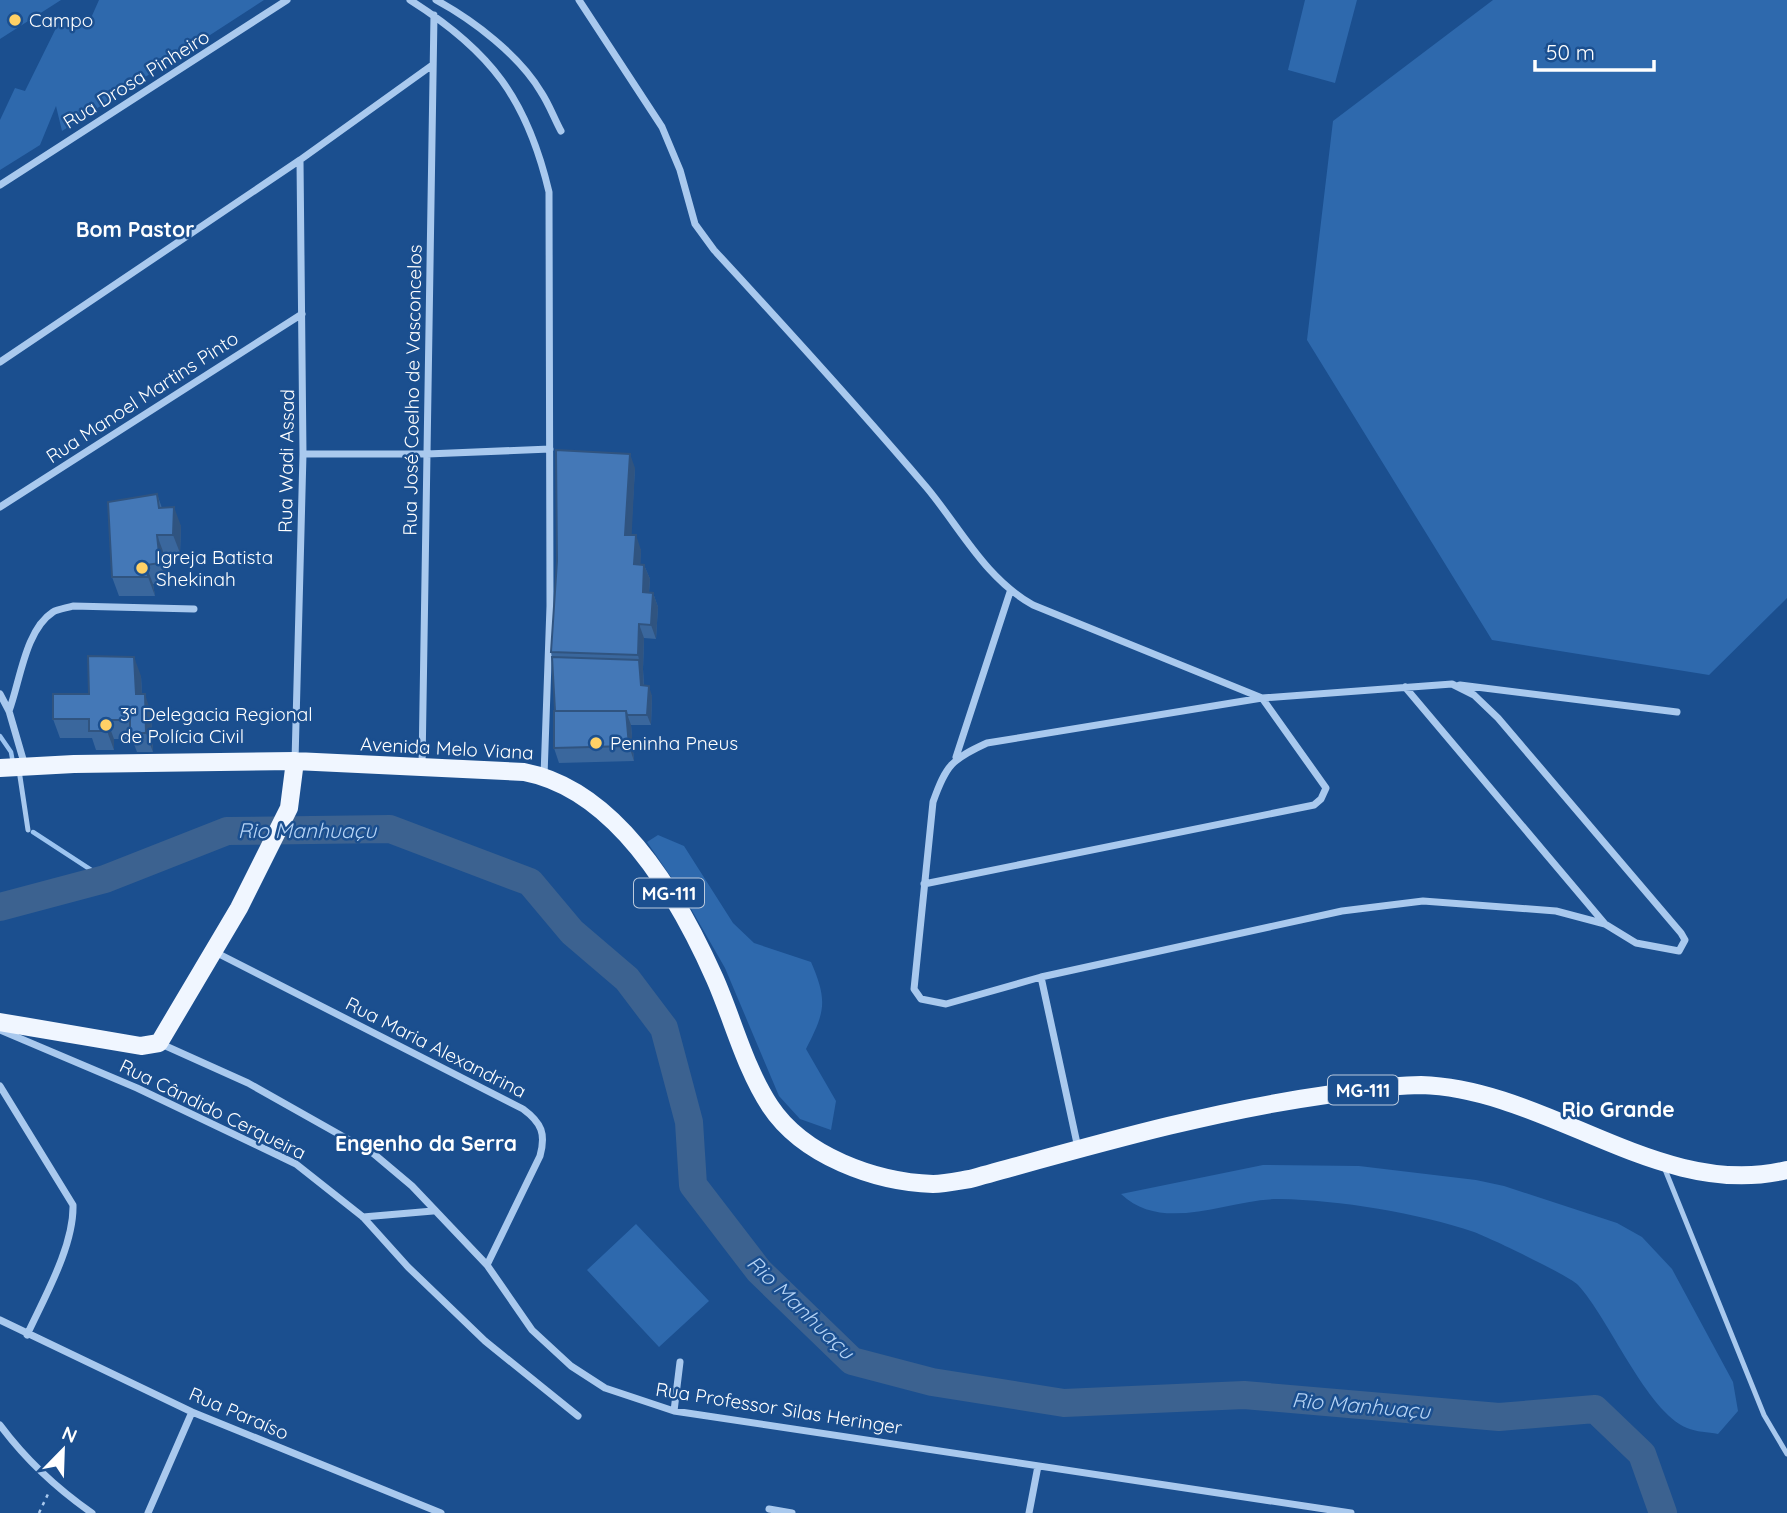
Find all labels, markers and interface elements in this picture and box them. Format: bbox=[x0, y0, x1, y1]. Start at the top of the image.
place label: Campo bbox=[29, 8, 93, 32]
marker: Campo bbox=[7, 12, 23, 28]
street label: Rua Drosa Pinheiro bbox=[58, 24, 214, 134]
scale bar bbox=[1535, 28, 1654, 72]
text: 50 m bbox=[1546, 39, 1595, 65]
district label: Bom Pastor bbox=[76, 216, 194, 242]
street label: Rua José Coelho de Vasconcelos bbox=[397, 244, 427, 536]
street label: Rua Manoel Martins Pinto bbox=[41, 326, 243, 468]
street label: Rua Wadi Assad bbox=[273, 389, 299, 533]
place label: Igreja Batista Shekinah bbox=[156, 545, 273, 591]
marker: Igreja Batista Shekinah bbox=[134, 560, 150, 576]
place label: 3ª Delegacia Regional de Polícia Civil bbox=[120, 702, 313, 748]
marker: 3ª Delegacia Regional de Polícia Civil bbox=[98, 717, 114, 733]
street label: Avenida Melo Viana bbox=[360, 731, 534, 765]
place label: Peninha Pneus bbox=[610, 731, 738, 755]
marker: Peninha Pneus bbox=[588, 735, 604, 751]
water label: Rio Manhuaçu bbox=[238, 817, 377, 843]
road number: MG-111 bbox=[634, 878, 704, 908]
street label: Rua Maria Alexandrina bbox=[342, 991, 530, 1103]
street label: Rua Cândido Cerqueira bbox=[116, 1053, 310, 1165]
road number: MG-111 bbox=[1328, 1076, 1398, 1105]
district label: Rio Grande bbox=[1561, 1096, 1675, 1122]
district label: Engenho da Serra bbox=[335, 1130, 517, 1156]
water label: Rio Manhuaçu bbox=[742, 1249, 861, 1365]
street label: Rua Professor Silas Heringer bbox=[654, 1377, 905, 1439]
street label: Rua Paraíso bbox=[186, 1381, 292, 1445]
water label: Rio Manhuaçu bbox=[1291, 1386, 1432, 1424]
north arrow bbox=[28, 1415, 98, 1485]
text: N bbox=[59, 1421, 81, 1448]

